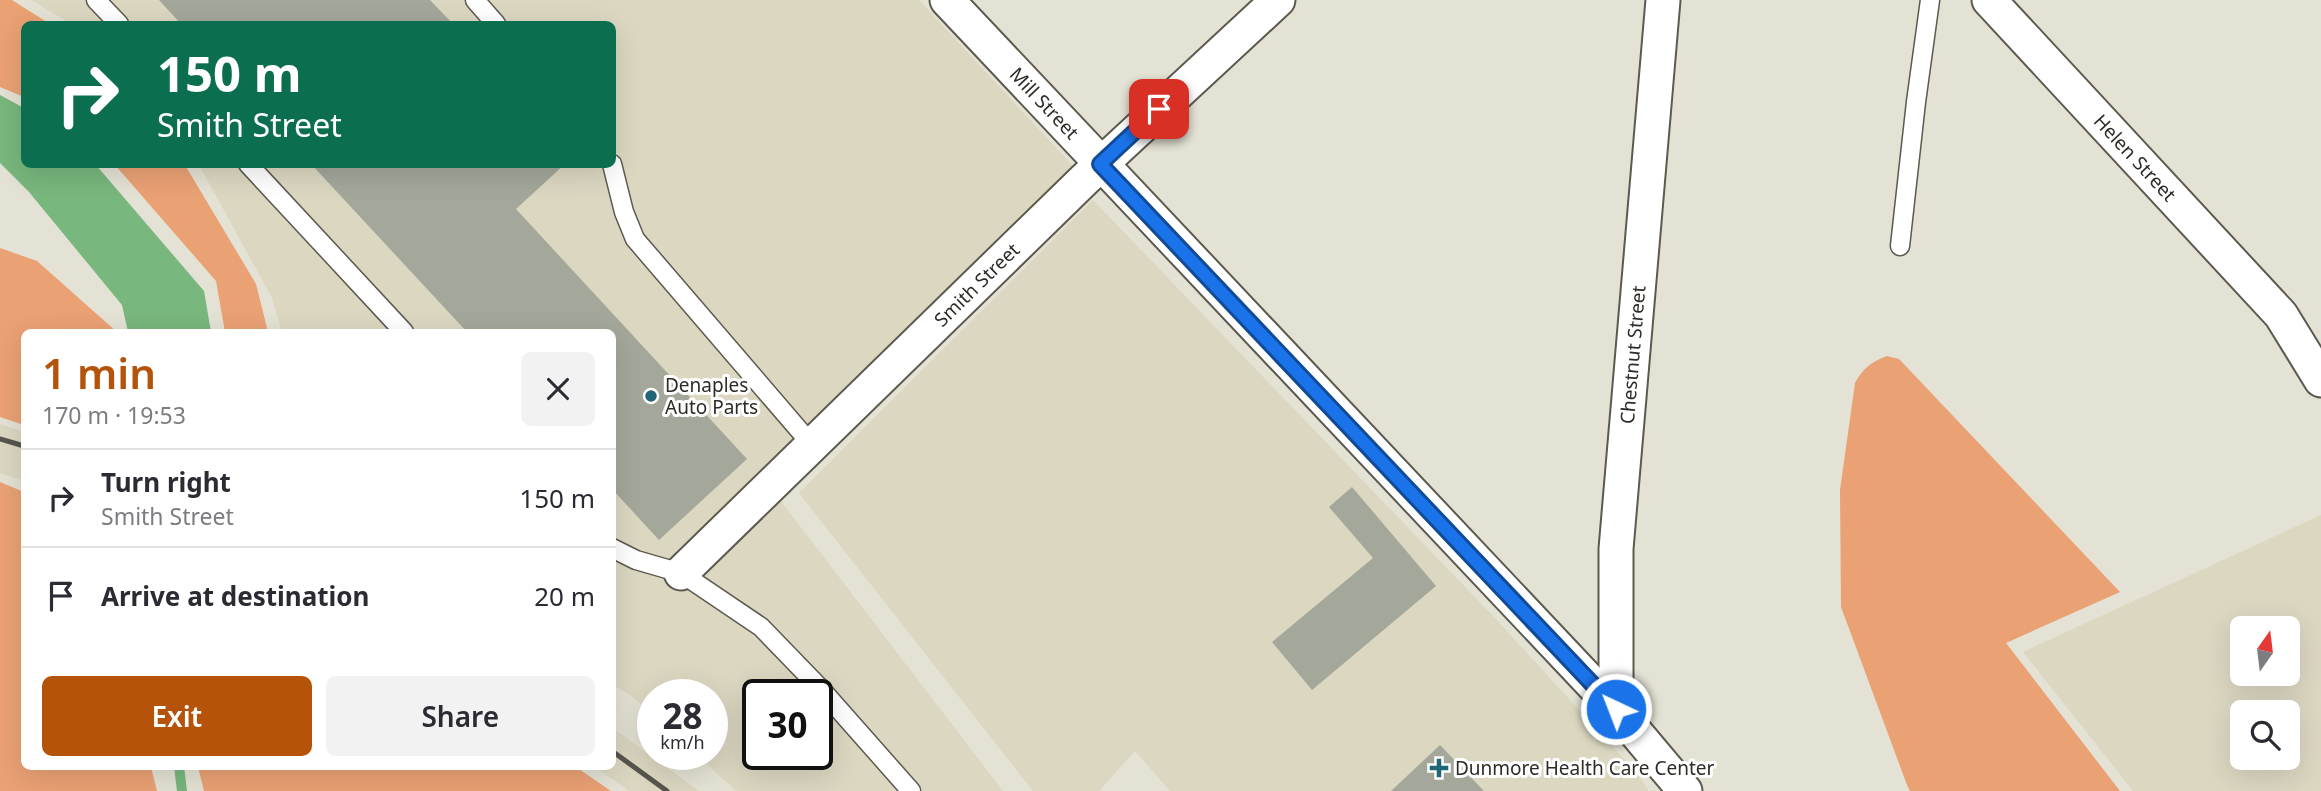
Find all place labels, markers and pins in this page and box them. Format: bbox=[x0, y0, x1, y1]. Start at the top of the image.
pin bbox=[1129, 79, 1189, 139]
place label: Denaples Auto Parts bbox=[665, 372, 758, 420]
marker: Denaples Auto Parts bbox=[643, 388, 659, 404]
place label: Dunmore Health Care Center bbox=[1455, 755, 1714, 781]
marker: Dunmore Health Care Center bbox=[1429, 758, 1449, 778]

